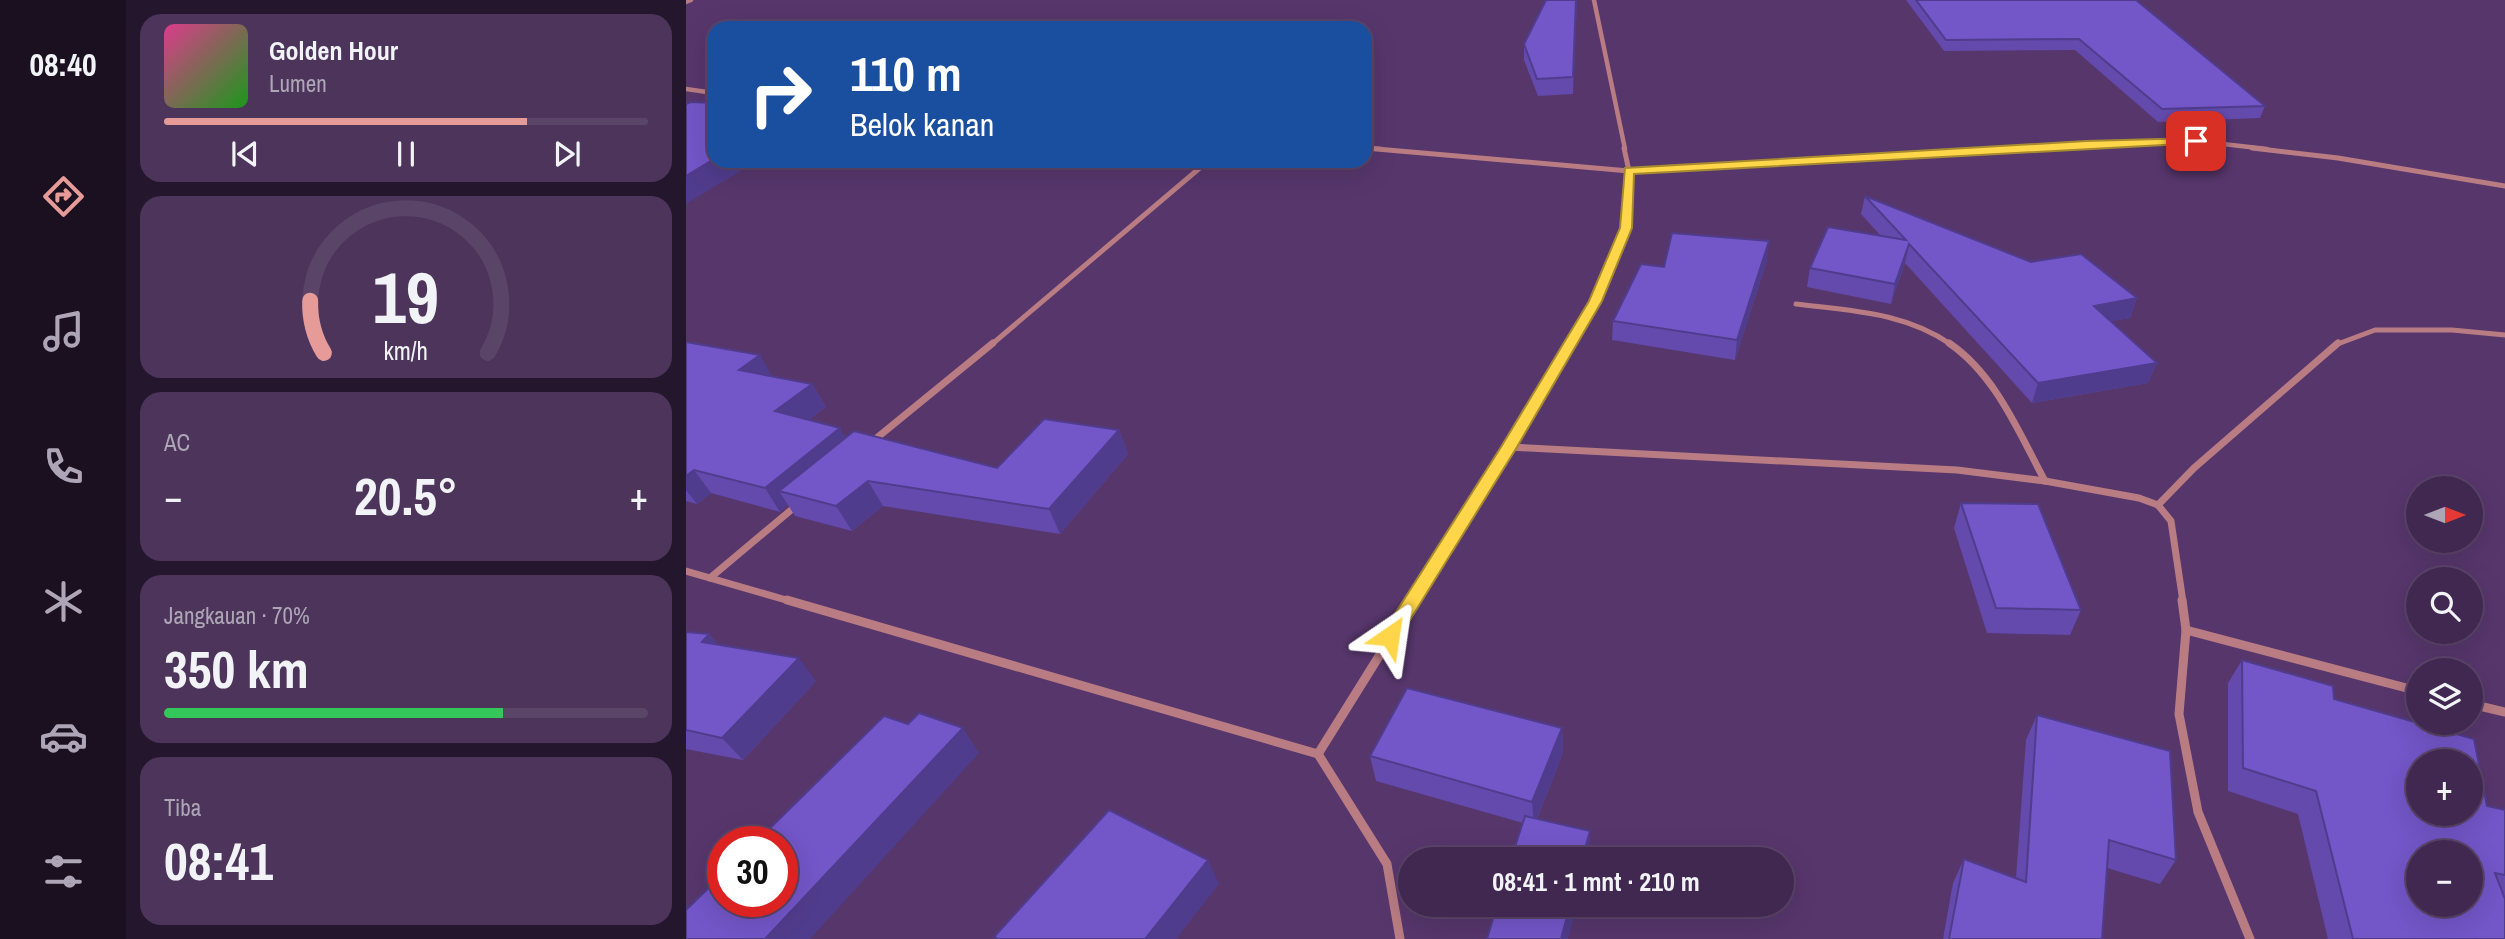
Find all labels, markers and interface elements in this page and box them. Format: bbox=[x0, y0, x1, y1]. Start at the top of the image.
text: Golden Hour bbox=[269, 33, 398, 68]
text: 110 m bbox=[850, 40, 962, 106]
text: 08:40 bbox=[29, 43, 97, 86]
icon: right bbox=[735, 49, 826, 140]
text: Lumen bbox=[269, 68, 327, 99]
text: Belok kanan bbox=[850, 103, 994, 146]
pin bbox=[2166, 111, 2226, 171]
icon: arrive bbox=[2177, 122, 2215, 160]
icon: previous bbox=[226, 135, 264, 173]
icon: pause bbox=[387, 135, 425, 173]
icon: next bbox=[548, 135, 586, 173]
icon: directions bbox=[39, 172, 88, 221]
text: 19 bbox=[373, 249, 439, 347]
icon: music bbox=[39, 307, 88, 356]
text: km/h bbox=[384, 334, 428, 368]
text: AC bbox=[164, 427, 190, 458]
icon: phone bbox=[39, 442, 88, 491]
text: 20.5° bbox=[354, 461, 458, 531]
text: − bbox=[164, 471, 182, 522]
text: + bbox=[630, 471, 648, 522]
north arrow bbox=[2406, 476, 2483, 553]
map controls bbox=[2406, 476, 2483, 917]
button: search bbox=[2406, 567, 2483, 644]
icon: climate bbox=[39, 577, 88, 626]
position arrow bbox=[1353, 599, 1427, 673]
text: Jangkauan · 70% bbox=[164, 600, 310, 631]
text: 350 km bbox=[164, 634, 309, 704]
button: layers bbox=[2406, 658, 2483, 735]
icon: car bbox=[39, 712, 88, 761]
button: + bbox=[2406, 749, 2483, 826]
text: Tiba bbox=[164, 792, 201, 823]
text: 08:41 bbox=[164, 826, 273, 896]
speed limit sign: 30 bbox=[707, 826, 798, 917]
button: − bbox=[2406, 840, 2483, 917]
icon: filters bbox=[39, 847, 88, 896]
text: 08:41 · 1 mnt · 210 m bbox=[1492, 864, 1700, 899]

